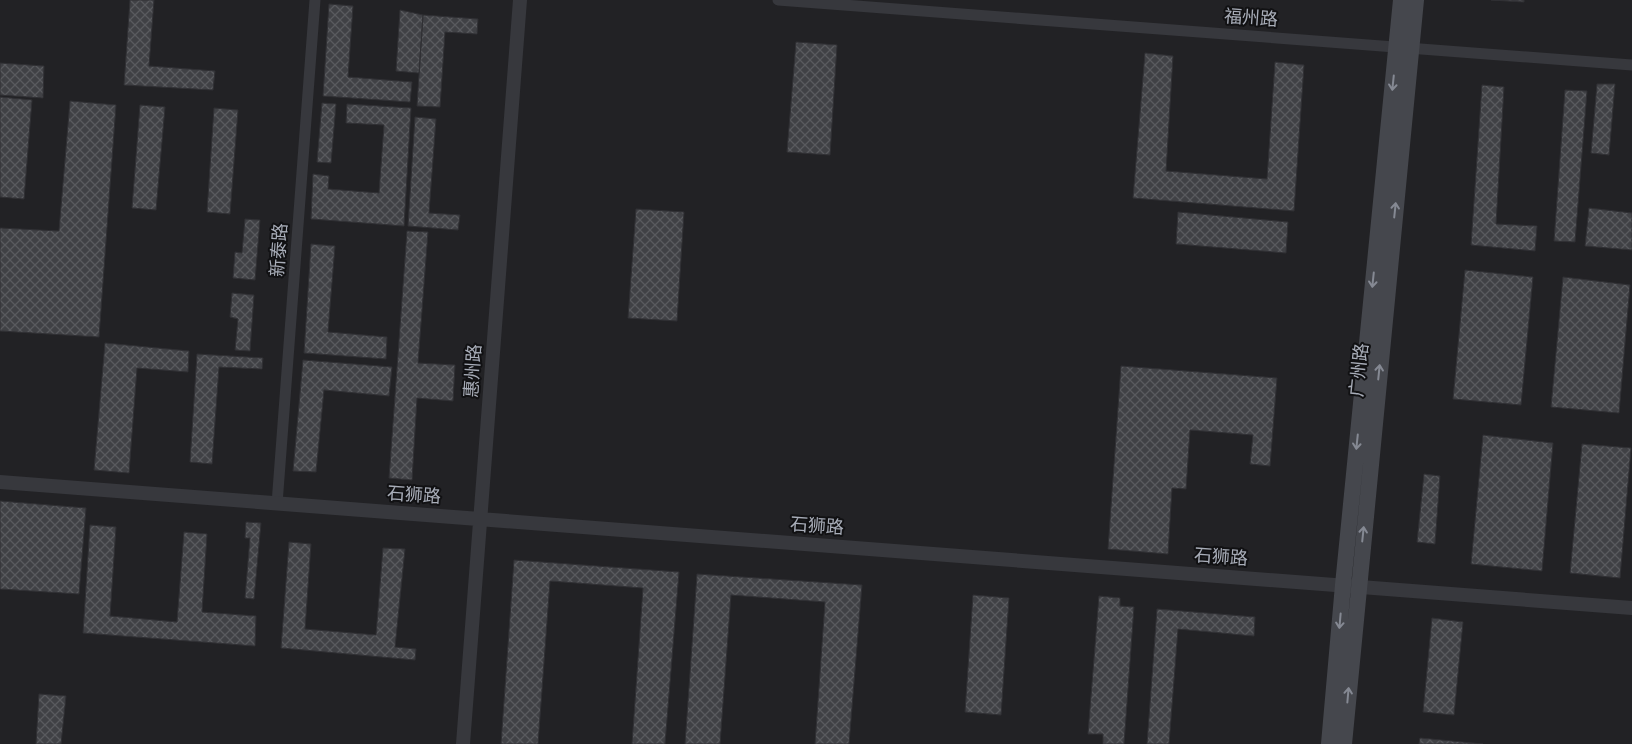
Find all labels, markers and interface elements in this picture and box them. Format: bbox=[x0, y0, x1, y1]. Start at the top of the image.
street label: 福州路 bbox=[1223, 6, 1279, 30]
one-way arrow bbox=[1388, 75, 1398, 91]
one-way arrow bbox=[1390, 203, 1400, 219]
street label: 新泰路 bbox=[267, 222, 291, 278]
one-way arrow bbox=[1368, 272, 1378, 288]
street label: 广州路 bbox=[1346, 342, 1372, 398]
street label: 惠州路 bbox=[461, 343, 485, 399]
one-way arrow bbox=[1374, 364, 1384, 380]
one-way arrow bbox=[1352, 433, 1362, 449]
street label: 石狮路 bbox=[386, 483, 442, 507]
street label: 石狮路 bbox=[789, 514, 845, 538]
one-way arrow bbox=[1358, 526, 1368, 542]
street label: 石狮路 bbox=[1193, 545, 1249, 569]
one-way arrow bbox=[1335, 612, 1344, 628]
one-way arrow bbox=[1343, 688, 1353, 704]

